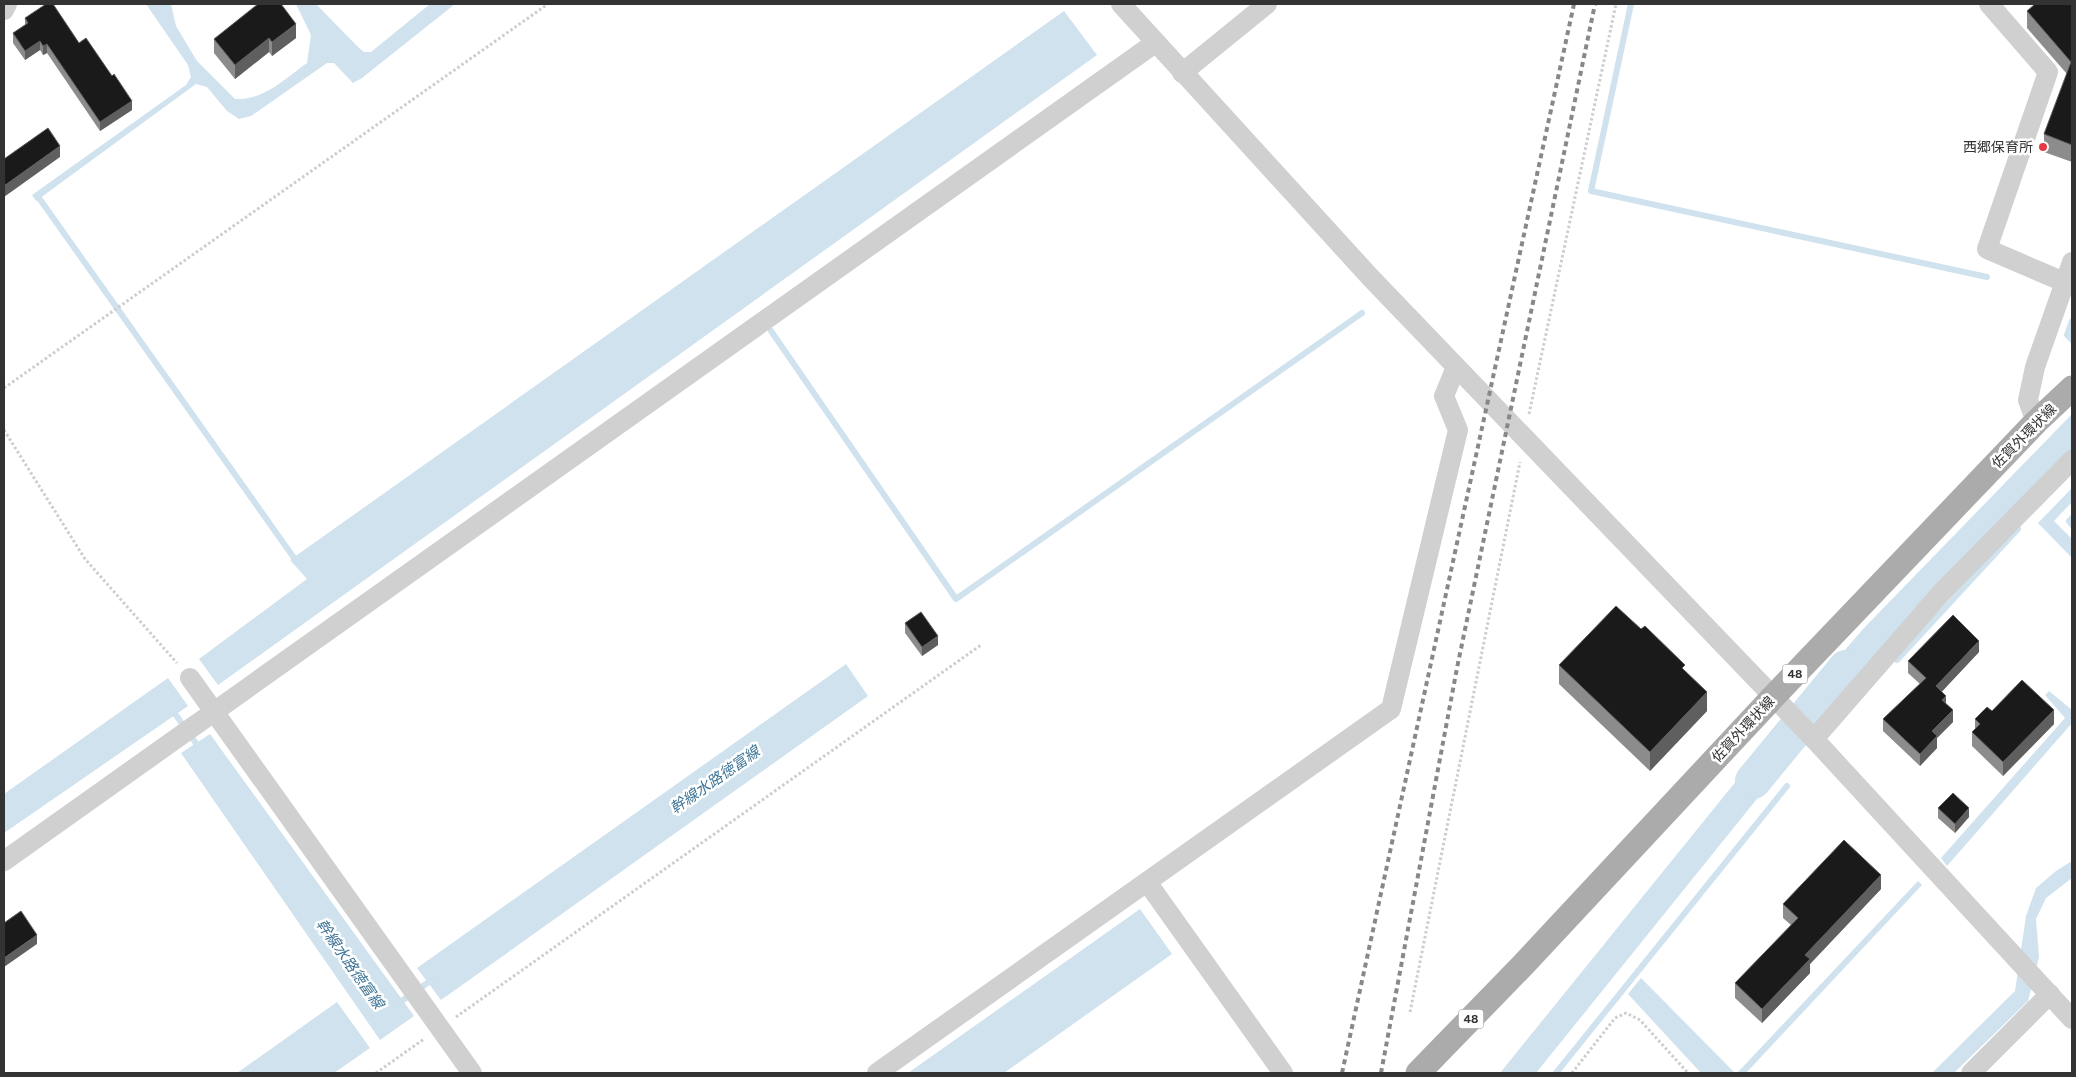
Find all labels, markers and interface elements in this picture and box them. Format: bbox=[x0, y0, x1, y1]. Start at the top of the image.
place label: 西郷保育所 bbox=[1963, 139, 2033, 156]
marker: 西郷保育所 bbox=[2037, 141, 2049, 153]
street label: 佐賀外環状線 bbox=[1989, 401, 2060, 472]
road number: 48 bbox=[1782, 664, 1808, 684]
street label: 佐賀外環状線 bbox=[1709, 693, 1778, 766]
water label: 幹線水路徳富線 bbox=[667, 741, 765, 817]
water label: 幹線水路徳富線 bbox=[313, 916, 389, 1014]
road number: 48 bbox=[1458, 1010, 1484, 1028]

